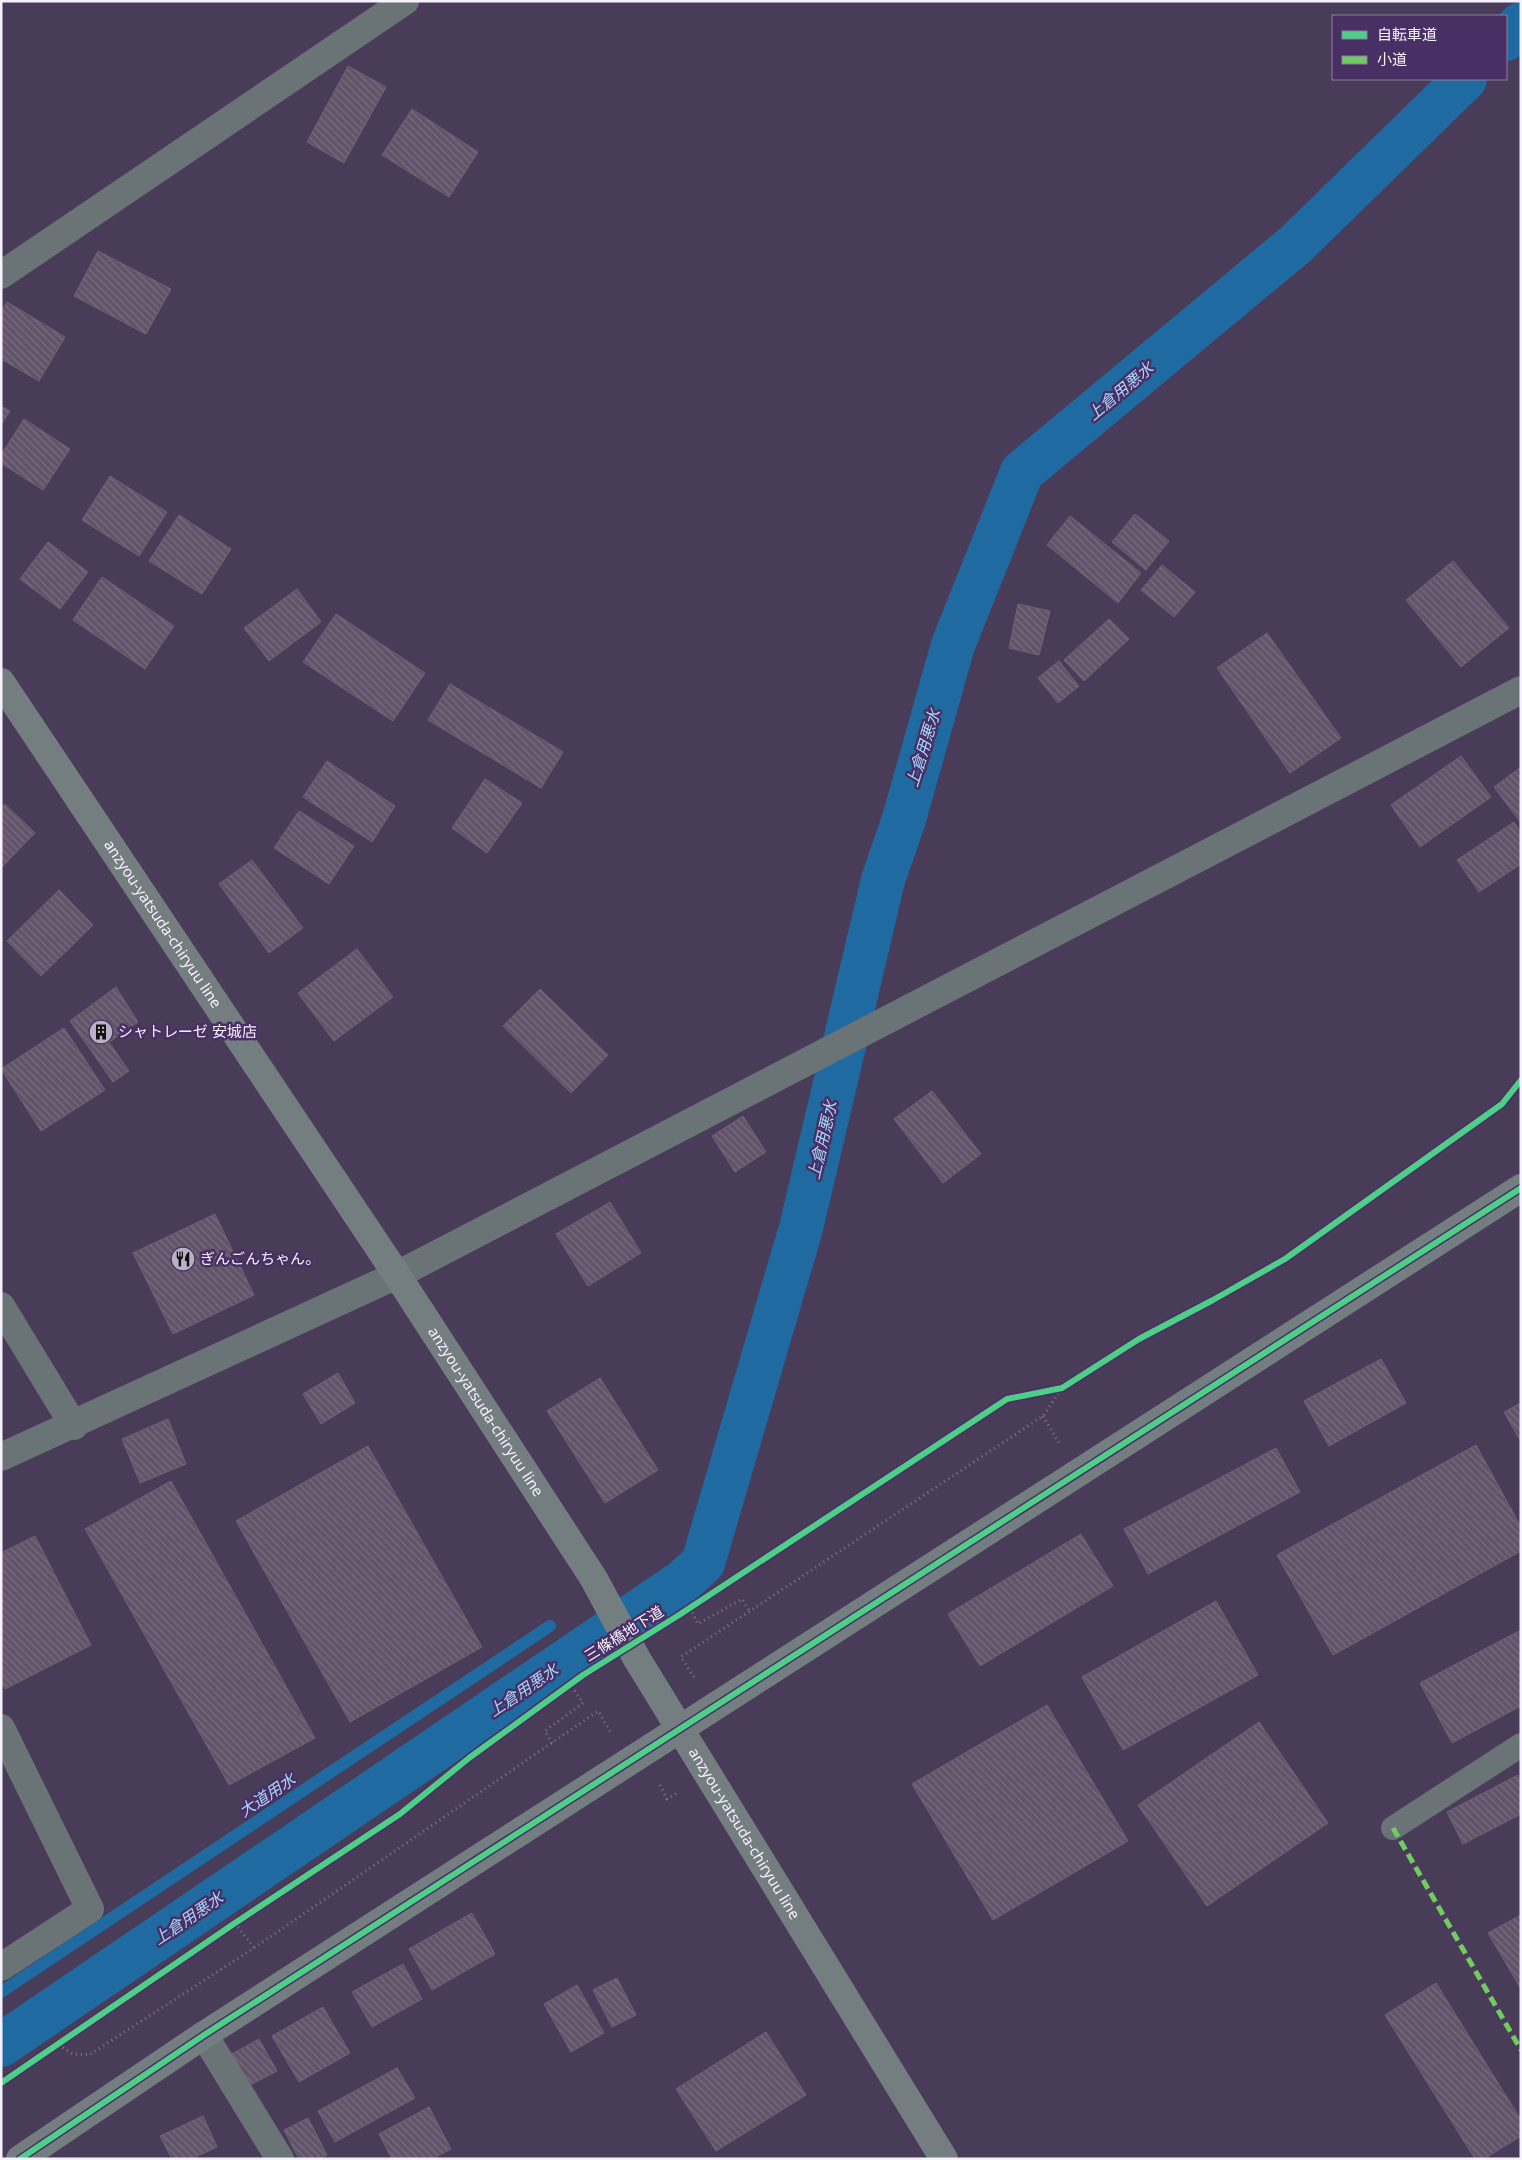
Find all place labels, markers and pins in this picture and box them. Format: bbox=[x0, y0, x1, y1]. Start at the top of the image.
building icon: シャトレーゼ 安城店 bbox=[88, 1019, 114, 1045]
place label: シャトレーゼ 安城店 bbox=[118, 1021, 257, 1041]
restaurant icon: ぎんごんちゃん。 bbox=[170, 1246, 196, 1272]
place label: ぎんごんちゃん。 bbox=[200, 1248, 320, 1268]

